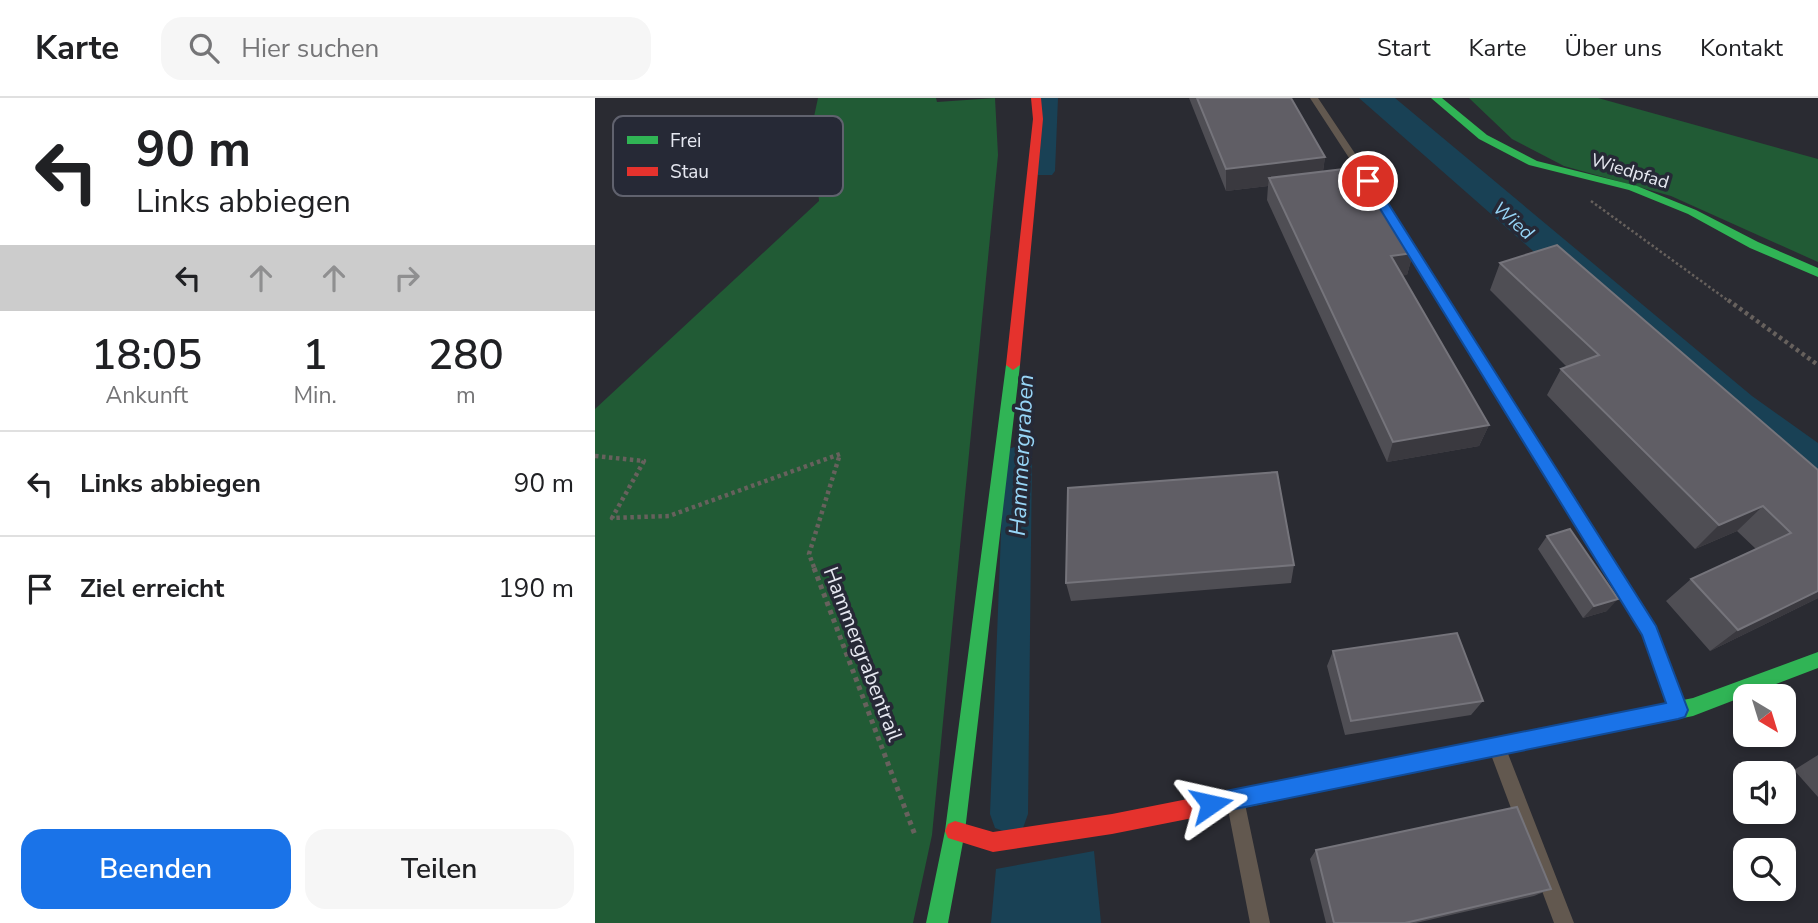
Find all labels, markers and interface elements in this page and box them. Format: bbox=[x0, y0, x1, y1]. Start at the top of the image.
search box bbox=[161, 17, 651, 80]
text: Karte bbox=[35, 26, 119, 71]
icon: search bbox=[185, 29, 223, 67]
text: Hier suchen bbox=[241, 31, 379, 66]
text: Start bbox=[1377, 32, 1430, 64]
text: Karte bbox=[1468, 32, 1526, 64]
text: Über uns bbox=[1564, 32, 1662, 64]
text: Kontakt bbox=[1700, 32, 1783, 64]
text: 90 m bbox=[136, 116, 251, 183]
legend bbox=[613, 116, 843, 196]
icon: left bbox=[21, 126, 112, 217]
text: Frei bbox=[670, 128, 701, 154]
street label: Wiedpfad bbox=[1588, 148, 1672, 194]
pin bbox=[1338, 151, 1398, 211]
text: Stau bbox=[670, 159, 709, 185]
icon: arrive bbox=[1349, 162, 1387, 200]
text: Links abbiegen bbox=[136, 180, 351, 223]
water label: Wied bbox=[1487, 196, 1540, 246]
icon: left bbox=[169, 259, 207, 297]
icon: ahead bbox=[242, 259, 280, 297]
icon: ahead bbox=[315, 259, 353, 297]
icon: right bbox=[388, 259, 426, 297]
text: 18:05 bbox=[91, 327, 202, 384]
text: 1 bbox=[302, 327, 328, 384]
text: 280 bbox=[428, 327, 504, 384]
water label: Hammergraben bbox=[1002, 373, 1041, 537]
text: Ankunft bbox=[105, 380, 188, 411]
text: Min. bbox=[293, 380, 337, 411]
text: m bbox=[456, 380, 476, 411]
icon: left bbox=[21, 465, 59, 503]
text: Links abbiegen bbox=[80, 466, 261, 501]
text: 90 m bbox=[514, 466, 574, 501]
street label: Hammergrabentrail bbox=[817, 563, 909, 746]
icon: arrive bbox=[21, 570, 59, 608]
text: Ziel erreicht bbox=[80, 571, 224, 606]
text: 190 m bbox=[498, 571, 574, 606]
north arrow bbox=[1733, 684, 1795, 747]
map controls bbox=[1733, 684, 1796, 901]
button: sound bbox=[1733, 761, 1796, 824]
position arrow bbox=[1174, 767, 1248, 841]
button: Beenden bbox=[21, 829, 291, 909]
button: Teilen bbox=[305, 829, 574, 909]
button: search bbox=[1733, 838, 1796, 901]

